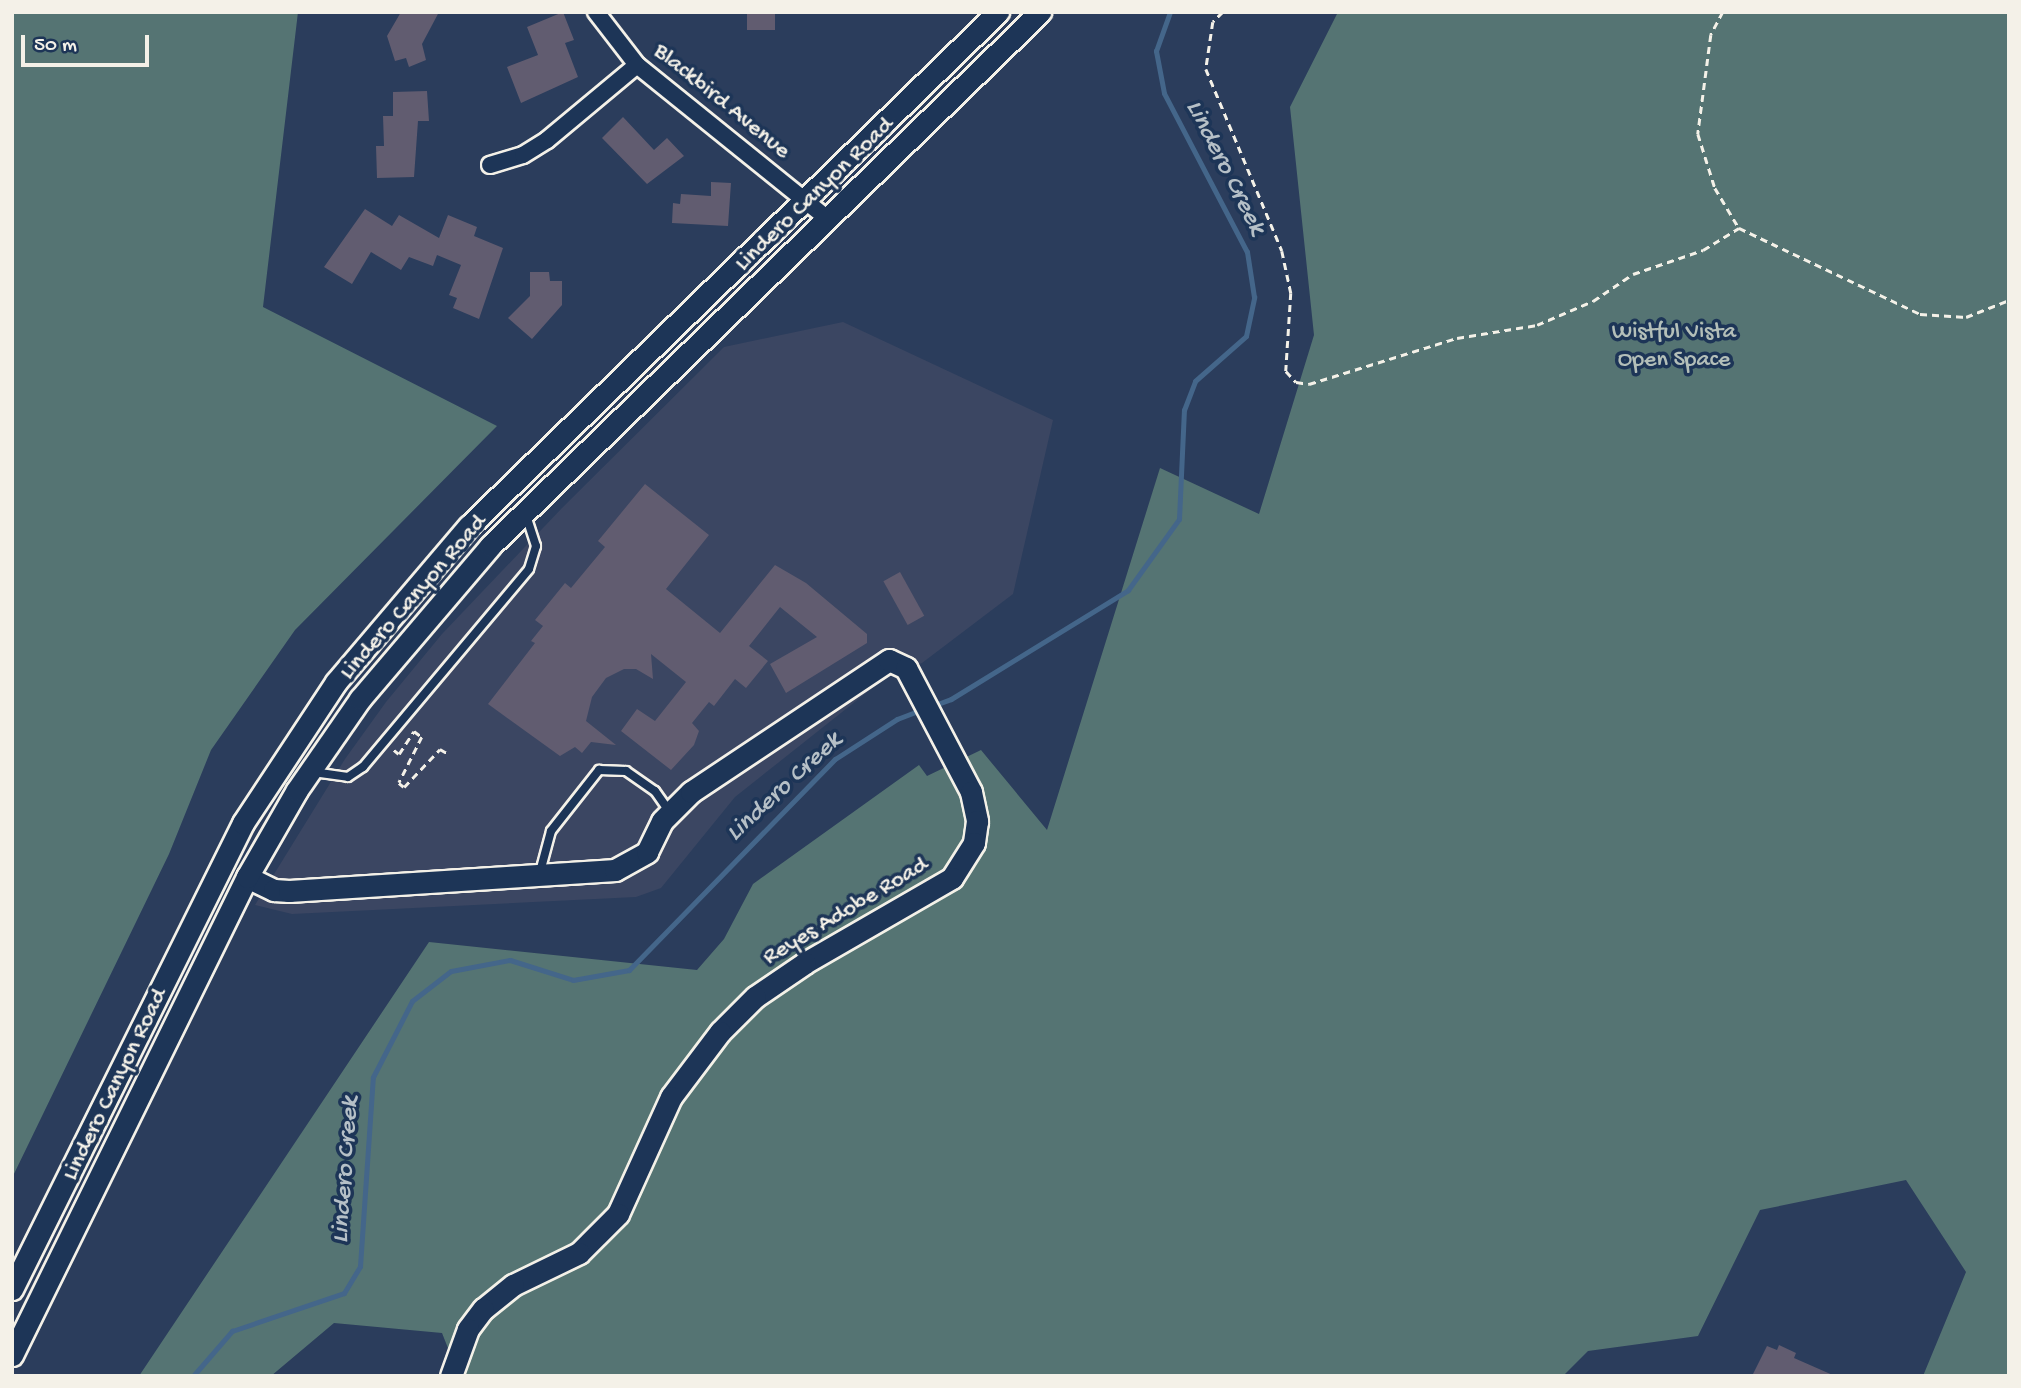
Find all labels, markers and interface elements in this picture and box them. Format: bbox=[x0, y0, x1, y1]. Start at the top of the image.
scale bar bbox=[24, 21, 152, 65]
text: 50 m bbox=[34, 34, 77, 59]
street label: Blackbird Avenue bbox=[647, 38, 795, 166]
water label: Lindero Creek bbox=[1177, 96, 1271, 240]
street label: Lindero Canyon Road bbox=[729, 112, 901, 278]
park label: Wistful Vista Open Space bbox=[1612, 319, 1736, 375]
street label: Lindero Canyon Road bbox=[334, 509, 494, 687]
water label: Lindero Creek bbox=[721, 727, 849, 849]
street label: Reyes Adobe Road bbox=[758, 851, 934, 973]
street label: Lindero Canyon Road bbox=[57, 984, 175, 1186]
water label: Lindero Creek bbox=[326, 1096, 368, 1244]

